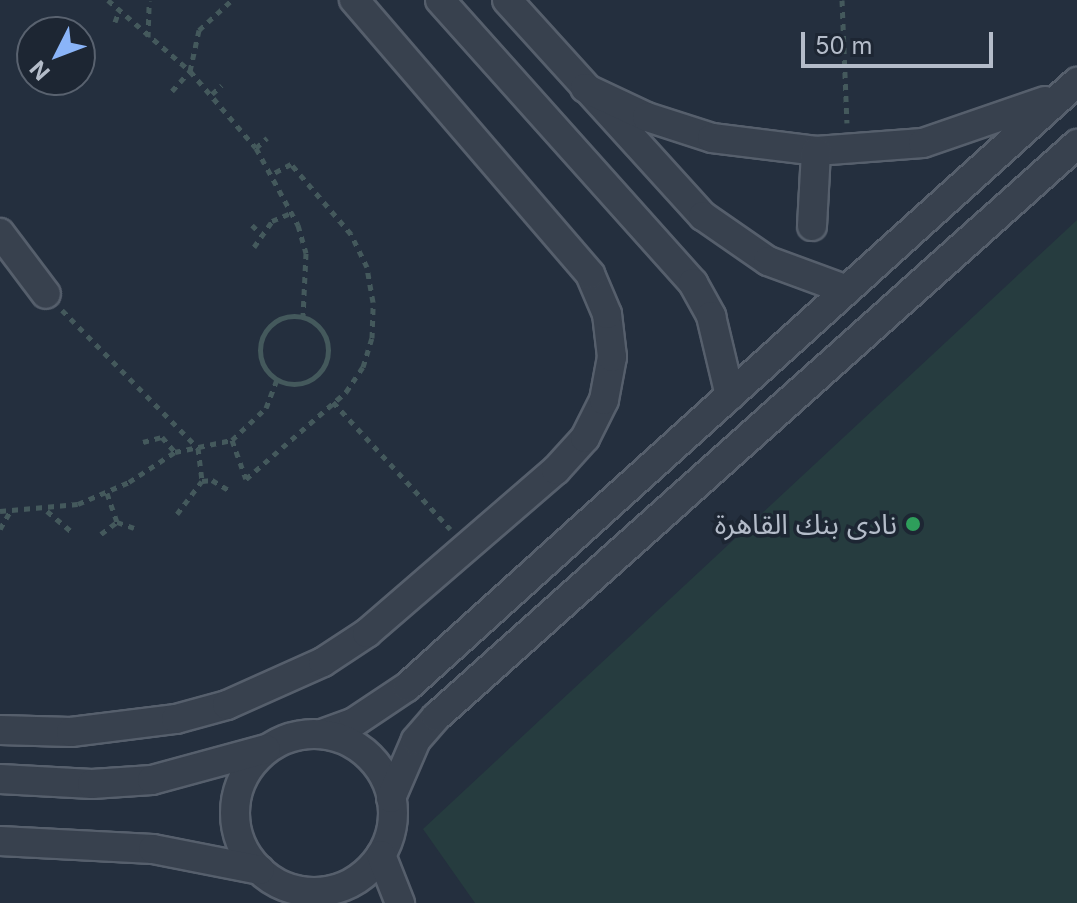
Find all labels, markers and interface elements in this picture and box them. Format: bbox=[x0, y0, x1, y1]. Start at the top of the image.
north arrow bbox=[16, 16, 96, 96]
scale bar bbox=[805, 16, 997, 66]
text: 50 m bbox=[815, 31, 873, 60]
text: N bbox=[24, 56, 55, 86]
place label: نادى بنك القاهرة bbox=[715, 507, 897, 541]
marker: نادى بنك القاهرة bbox=[904, 515, 922, 533]

